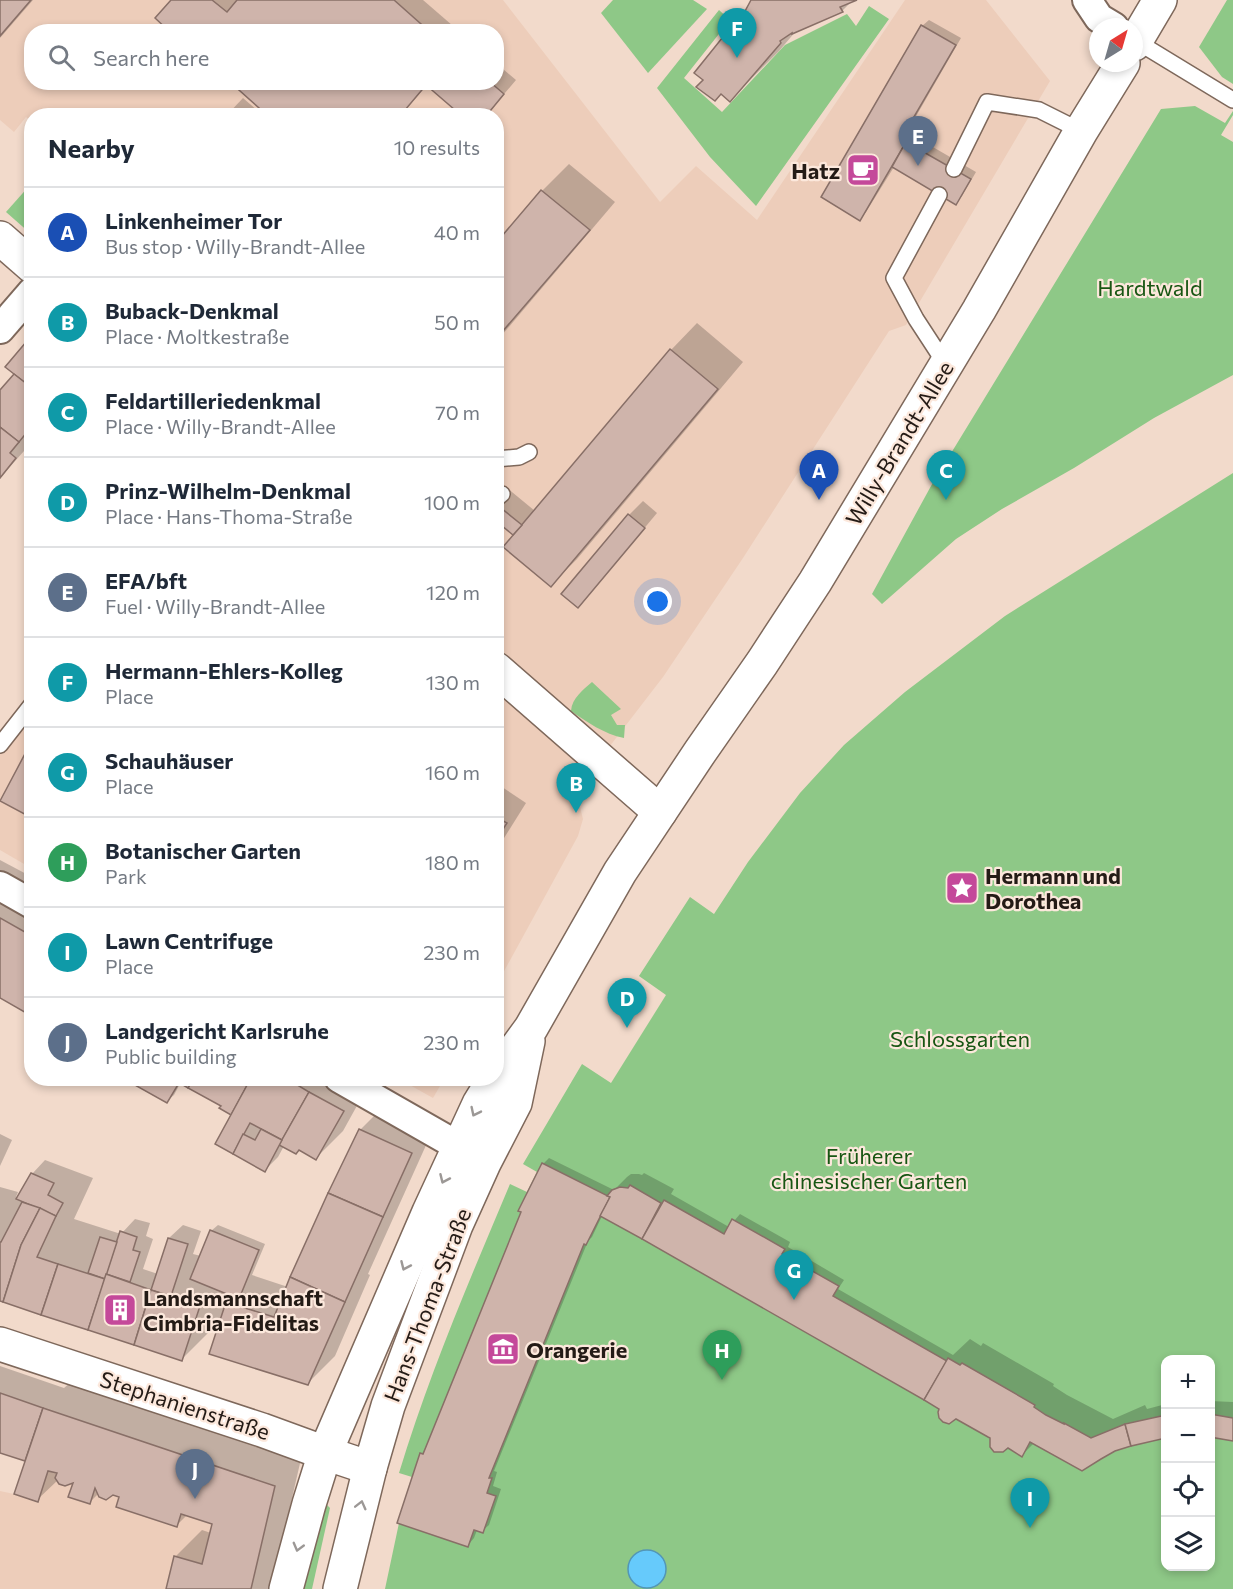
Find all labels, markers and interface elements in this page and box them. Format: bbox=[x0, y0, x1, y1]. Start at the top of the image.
pin: F bbox=[718, 8, 756, 58]
north arrow bbox=[1089, 18, 1143, 72]
search box bbox=[24, 24, 504, 90]
icon: search bbox=[45, 41, 78, 74]
text: Search here bbox=[93, 44, 209, 71]
pin: E bbox=[898, 116, 938, 166]
text: Nearby bbox=[48, 132, 135, 163]
text: 10 results bbox=[394, 135, 480, 159]
cafe icon: Hatz bbox=[845, 152, 881, 188]
place label: Hatz bbox=[791, 157, 840, 184]
text: Linkenheimer Tor bbox=[105, 207, 282, 234]
text: A bbox=[60, 220, 75, 244]
text: 40 m bbox=[434, 220, 480, 244]
text: Bus stop · Willy-Brandt-Allee bbox=[105, 234, 365, 258]
park label: Hardtwald bbox=[1097, 274, 1203, 301]
text: Buback-Denkmal bbox=[105, 297, 279, 324]
text: B bbox=[61, 310, 74, 334]
text: 50 m bbox=[434, 310, 480, 334]
text: Place · Moltkestraße bbox=[105, 324, 289, 348]
street label: Willy-Brandt-Allee bbox=[839, 356, 959, 530]
text: Feldartilleriedenkmal bbox=[105, 387, 321, 414]
text: C bbox=[61, 400, 74, 424]
text: 70 m bbox=[435, 400, 480, 424]
text: Place · Willy-Brandt-Allee bbox=[105, 414, 336, 438]
pin: A bbox=[800, 450, 838, 500]
pin: C bbox=[926, 450, 966, 500]
text: Prinz-Wilhelm-Denkmal bbox=[105, 477, 351, 504]
text: D bbox=[60, 490, 75, 514]
text: 100 m bbox=[424, 490, 480, 514]
text: Place · Hans-Thoma-Straße bbox=[105, 504, 352, 528]
text: EFA/bft bbox=[105, 567, 187, 594]
text: E bbox=[62, 580, 73, 604]
text: 120 m bbox=[426, 580, 480, 604]
your location bbox=[643, 587, 672, 616]
text: Fuel · Willy-Brandt-Allee bbox=[105, 594, 325, 618]
text: Hermann-Ehlers-Kolleg bbox=[105, 657, 343, 684]
text: F bbox=[62, 670, 73, 694]
text: 130 m bbox=[426, 670, 480, 694]
text: Place bbox=[105, 684, 154, 708]
text: Schauhäuser bbox=[105, 747, 233, 774]
text: G bbox=[60, 760, 75, 784]
text: 160 m bbox=[425, 760, 480, 784]
pin: B bbox=[556, 764, 596, 813]
text: Place bbox=[105, 774, 154, 798]
text: Botanischer Garten bbox=[105, 837, 301, 864]
text: H bbox=[60, 850, 75, 874]
text: 180 m bbox=[425, 850, 480, 874]
place label: Hermann und Dorothea bbox=[985, 862, 1121, 914]
text: Park bbox=[105, 864, 147, 888]
place icon: Hermann und Dorothea bbox=[944, 870, 980, 906]
text: Lawn Centrifuge bbox=[105, 927, 273, 954]
text: I bbox=[64, 940, 71, 964]
text: 230 m bbox=[423, 940, 480, 964]
text: Place bbox=[105, 954, 154, 978]
pin: D bbox=[608, 978, 646, 1028]
text: Landgericht Karlsruhe bbox=[105, 1017, 329, 1044]
park label: Schlossgarten bbox=[890, 1025, 1030, 1052]
text: J bbox=[64, 1030, 71, 1054]
text: 230 m bbox=[423, 1030, 480, 1054]
text: Public building bbox=[105, 1044, 237, 1068]
one-way arrow bbox=[471, 1105, 483, 1116]
park label: Früherer chinesischer Garten bbox=[771, 1142, 967, 1194]
one-way arrow bbox=[439, 1173, 451, 1184]
street label: Hans-Thoma-Straße bbox=[378, 1204, 476, 1406]
pin: G bbox=[774, 1250, 814, 1300]
one-way arrow bbox=[400, 1259, 412, 1270]
place label: Landsmannschaft Cimbria-Fidelitas bbox=[143, 1284, 323, 1336]
building icon: Landsmannschaft Cimbria-Fidelitas bbox=[102, 1292, 138, 1328]
pin: H bbox=[702, 1330, 742, 1380]
museum icon: Orangerie bbox=[485, 1331, 521, 1367]
place label: Orangerie bbox=[526, 1336, 627, 1363]
map controls bbox=[1161, 1355, 1215, 1571]
button: + bbox=[1161, 1355, 1215, 1409]
street label: Stephanienstraße bbox=[97, 1365, 273, 1445]
button: − bbox=[1161, 1409, 1215, 1463]
pin: J bbox=[176, 1450, 214, 1499]
button: locate bbox=[1161, 1463, 1215, 1517]
pin: I bbox=[1010, 1478, 1050, 1528]
one-way arrow bbox=[353, 1500, 366, 1510]
button: layers bbox=[1161, 1517, 1215, 1571]
one-way arrow bbox=[292, 1541, 305, 1551]

